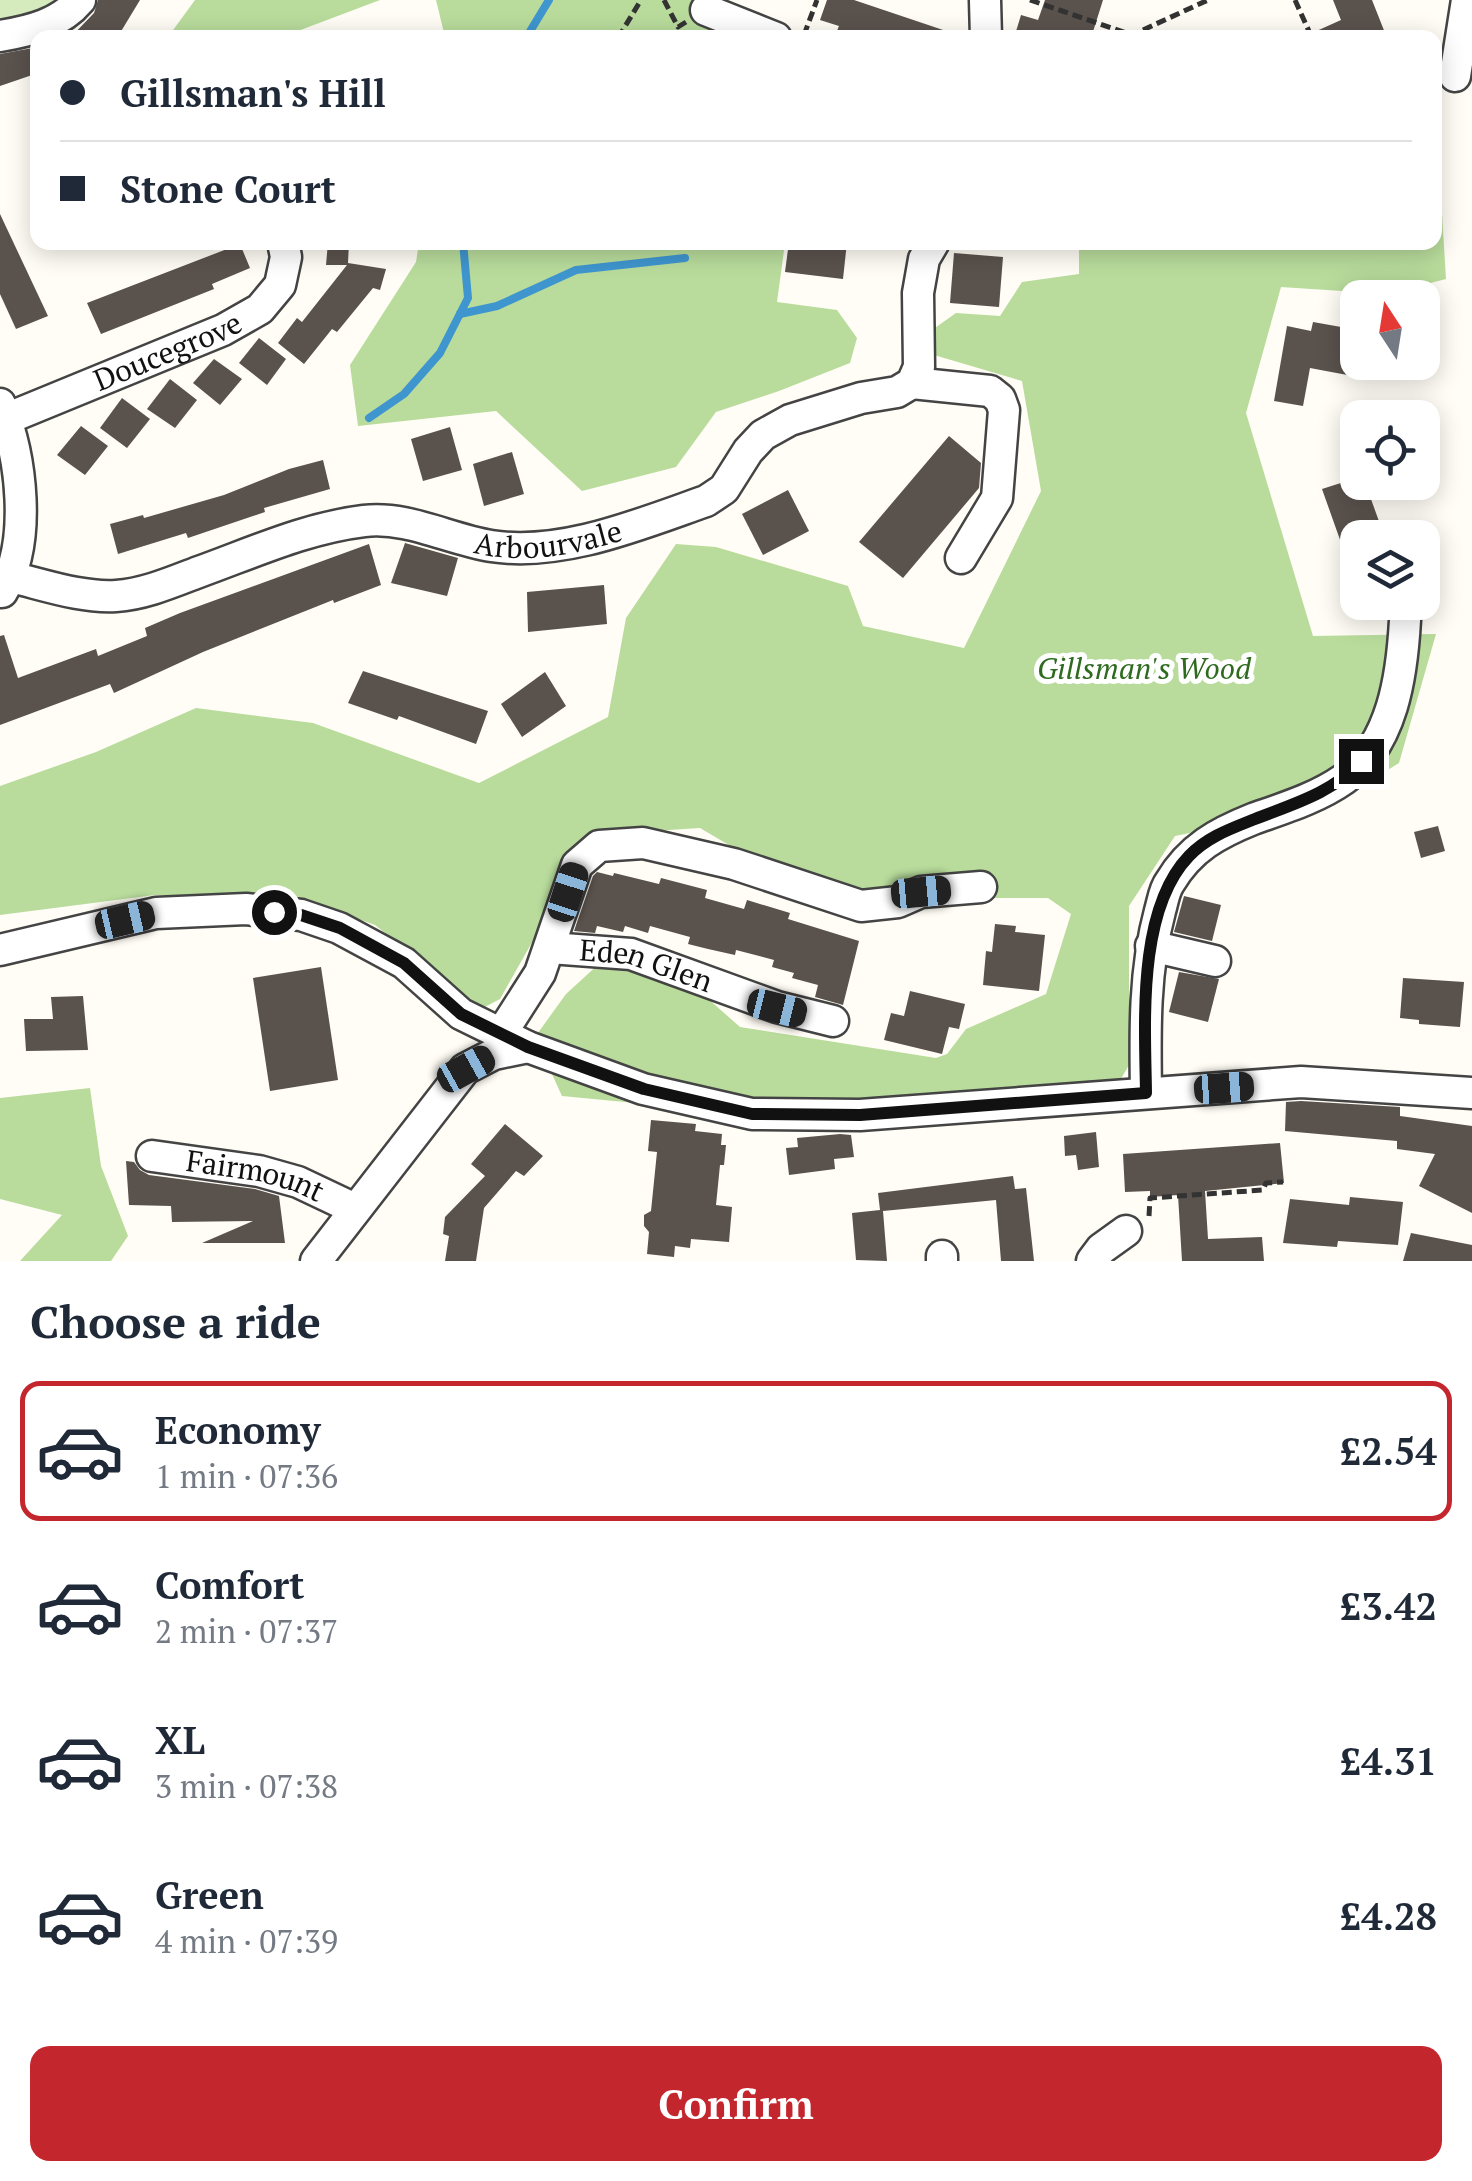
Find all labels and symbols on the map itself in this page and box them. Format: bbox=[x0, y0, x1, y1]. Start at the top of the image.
north arrow bbox=[1340, 280, 1440, 380]
street label: Doucegrove bbox=[87, 302, 249, 400]
street label: Arbourvale bbox=[471, 510, 626, 567]
park label: Gillsman's Wood bbox=[1037, 648, 1252, 688]
route end bbox=[1339, 739, 1384, 784]
car bbox=[544, 859, 592, 925]
car bbox=[890, 874, 952, 910]
route start bbox=[252, 890, 297, 935]
car bbox=[92, 899, 158, 941]
street label: Eden Glen bbox=[578, 929, 718, 1001]
car bbox=[744, 986, 810, 1030]
car bbox=[432, 1041, 500, 1097]
car bbox=[1193, 1071, 1255, 1105]
street label: Fairmount bbox=[184, 1140, 331, 1211]

